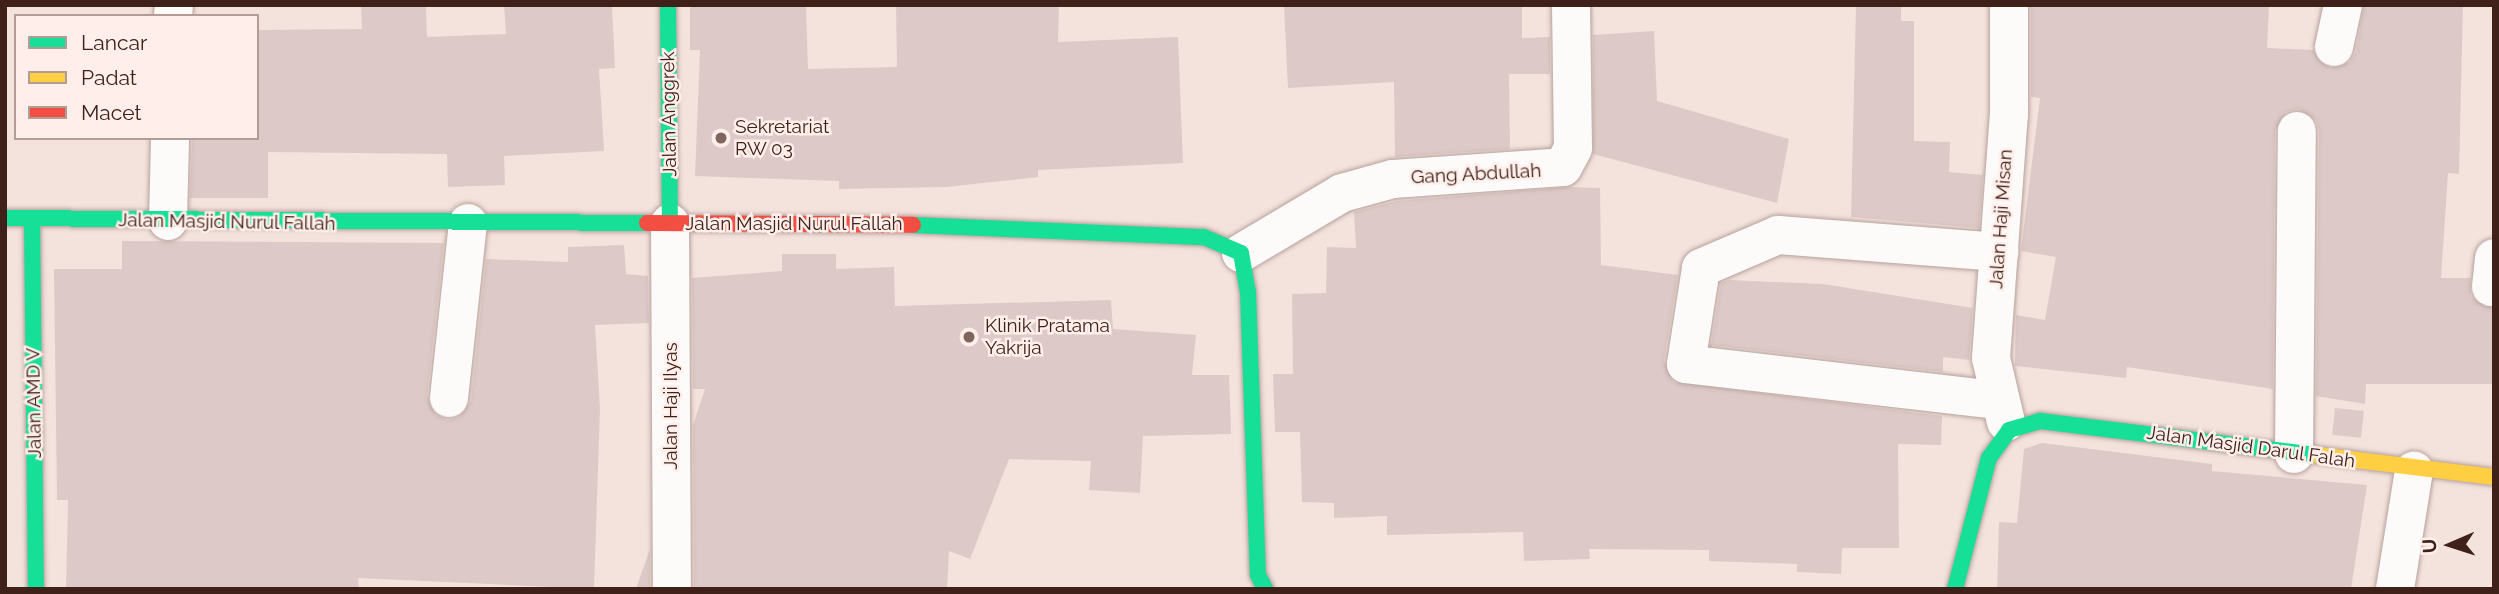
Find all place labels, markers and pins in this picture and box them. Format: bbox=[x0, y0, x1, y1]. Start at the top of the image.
place label: Sekretariat RW 03 bbox=[735, 116, 829, 160]
marker: Sekretariat RW 03 bbox=[713, 130, 729, 146]
place label: Klinik Pratama Yakrija bbox=[985, 315, 1110, 359]
marker: Klinik Pratama Yakrija bbox=[959, 327, 979, 347]

